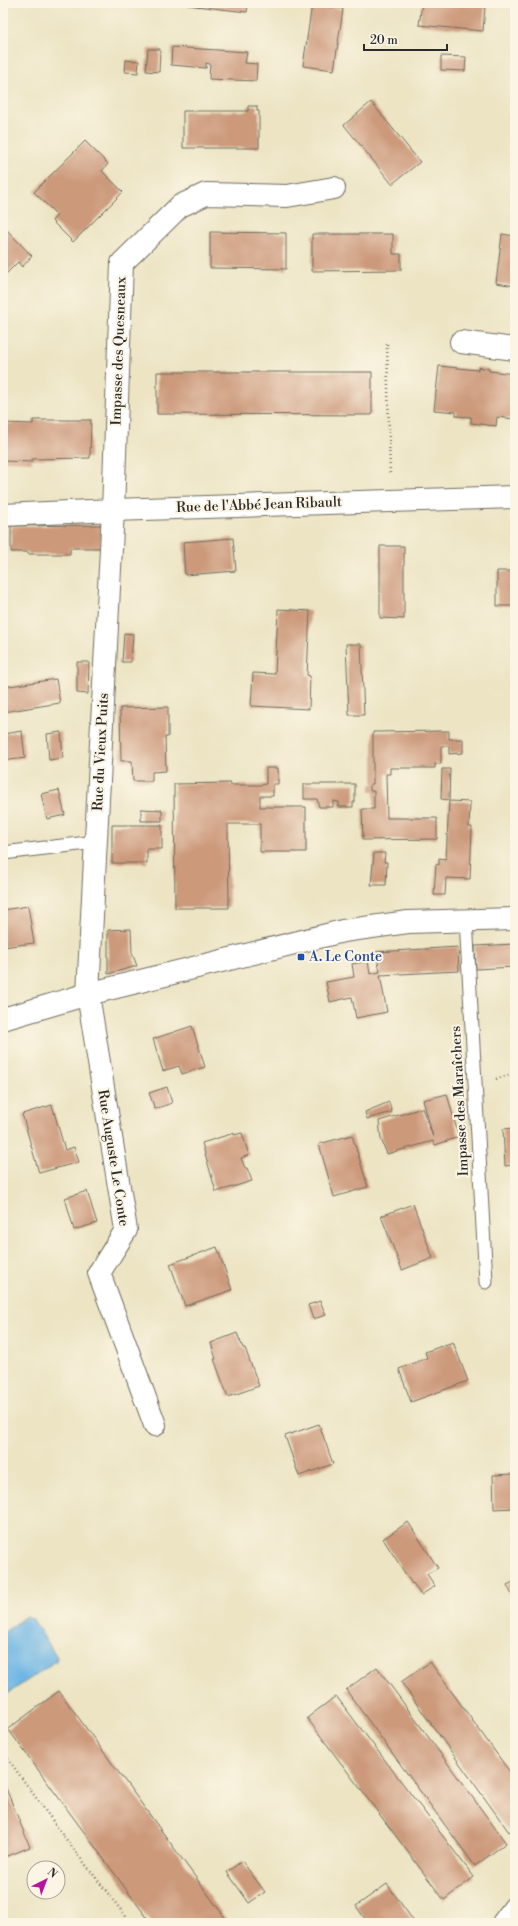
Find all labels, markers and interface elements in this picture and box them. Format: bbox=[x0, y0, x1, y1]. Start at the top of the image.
scale bar bbox=[364, 26, 447, 52]
text: 20 m bbox=[370, 33, 398, 48]
street label: Impasse des Quesneaux bbox=[107, 275, 131, 426]
street label: Rue de l'Abbé Jean Ribault bbox=[176, 493, 342, 517]
street label: Rue du Vieux Puits bbox=[89, 692, 113, 812]
place label: A. Le Conte bbox=[308, 948, 382, 966]
marker: A. Le Conte bbox=[296, 952, 306, 962]
street label: Impasse des Maraîchers bbox=[447, 1025, 473, 1177]
street label: Rue Auguste Le Conte bbox=[93, 1088, 133, 1228]
north arrow bbox=[26, 1860, 66, 1900]
text: N bbox=[44, 1865, 60, 1882]

